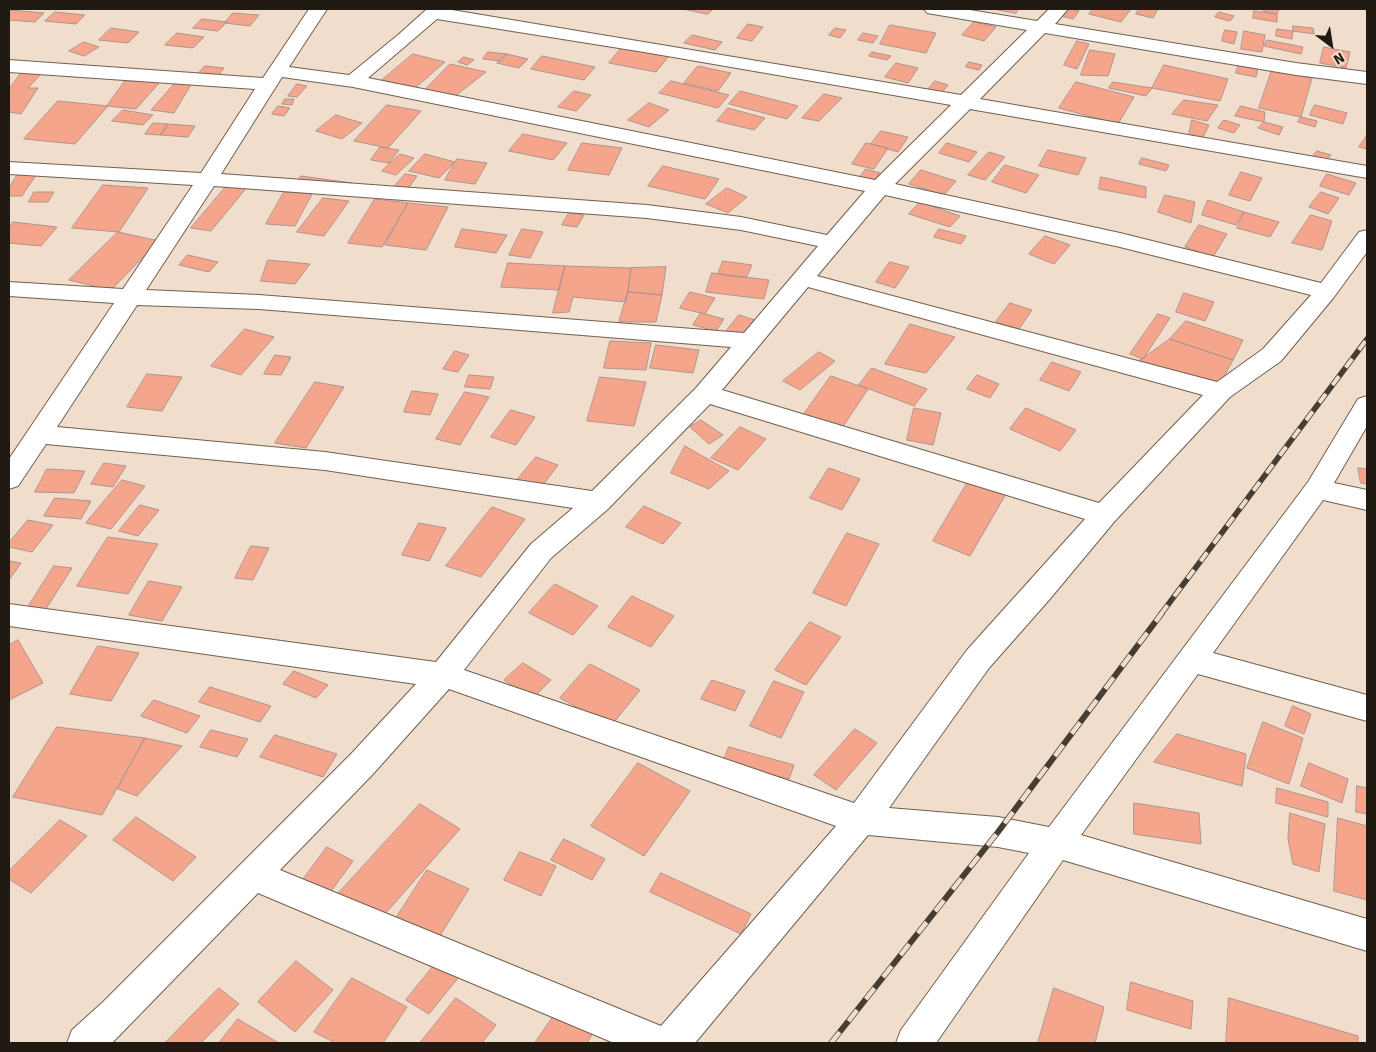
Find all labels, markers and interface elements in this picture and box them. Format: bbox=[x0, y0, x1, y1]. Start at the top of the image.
north arrow bbox=[1306, 20, 1356, 70]
text: N bbox=[1330, 48, 1348, 68]

